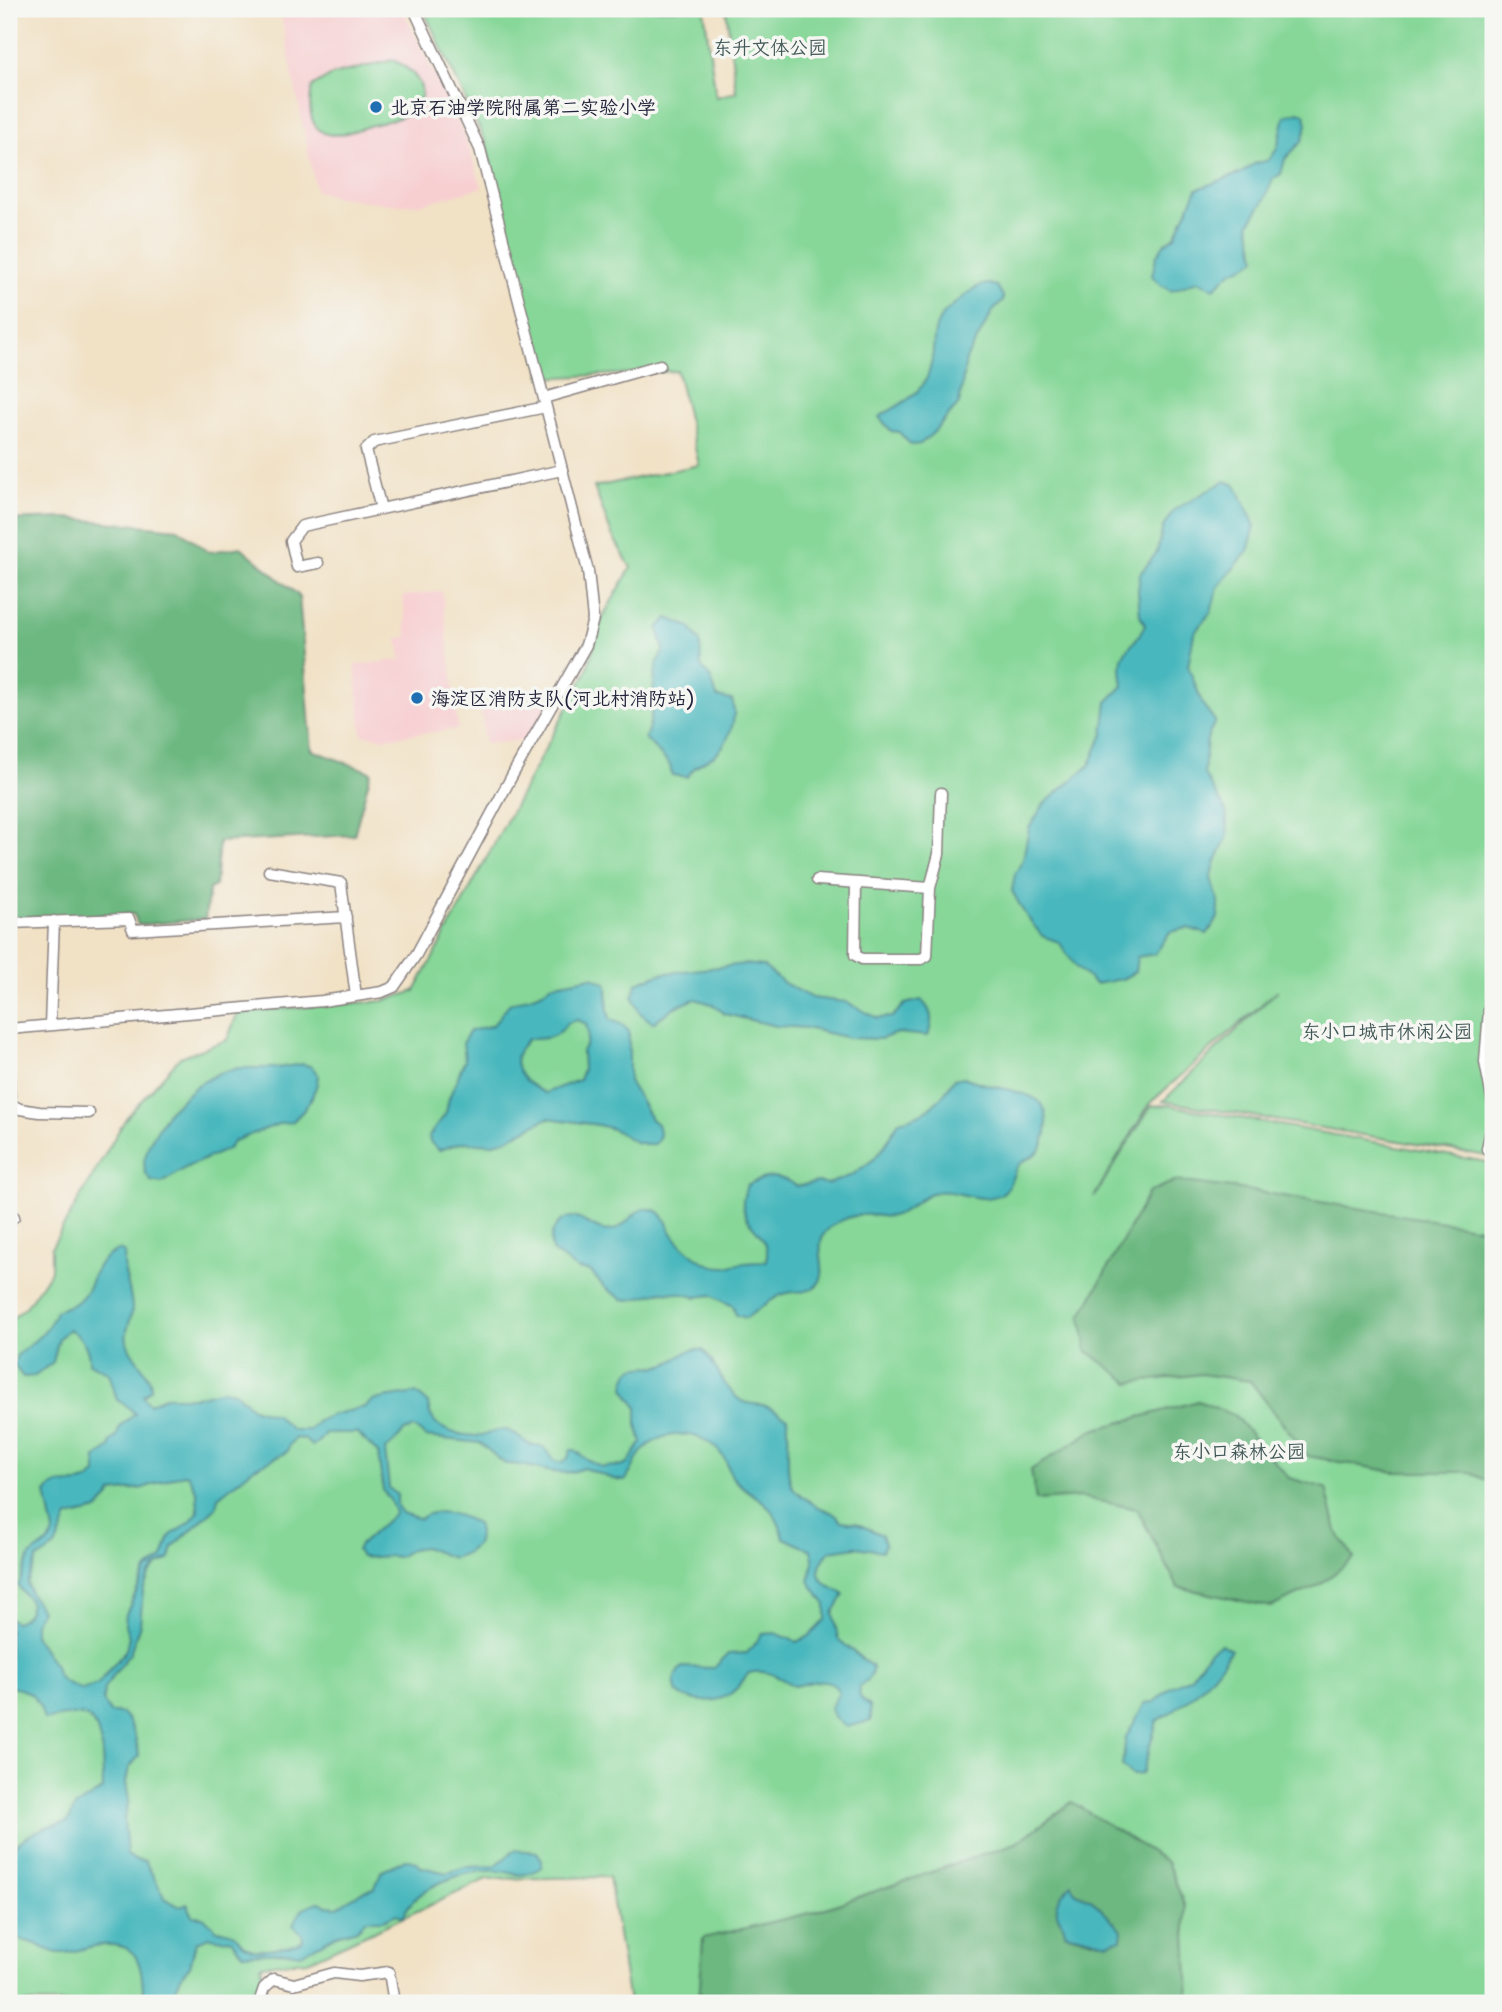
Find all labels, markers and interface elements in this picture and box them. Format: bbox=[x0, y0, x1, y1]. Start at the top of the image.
park label: 东升文体公园 bbox=[713, 35, 827, 60]
place label: 北京石油学院附属第二实验小学 bbox=[390, 95, 656, 120]
marker: 北京石油学院附属第二实验小学 bbox=[368, 99, 384, 115]
place label: 海淀区消防支队(河北村消防站) bbox=[431, 686, 694, 711]
marker: 海淀区消防支队(河北村消防站) bbox=[409, 690, 425, 706]
park label: 东小口城市休闲公园 bbox=[1301, 1019, 1473, 1044]
park label: 东小口森林公园 bbox=[1172, 1439, 1306, 1464]

